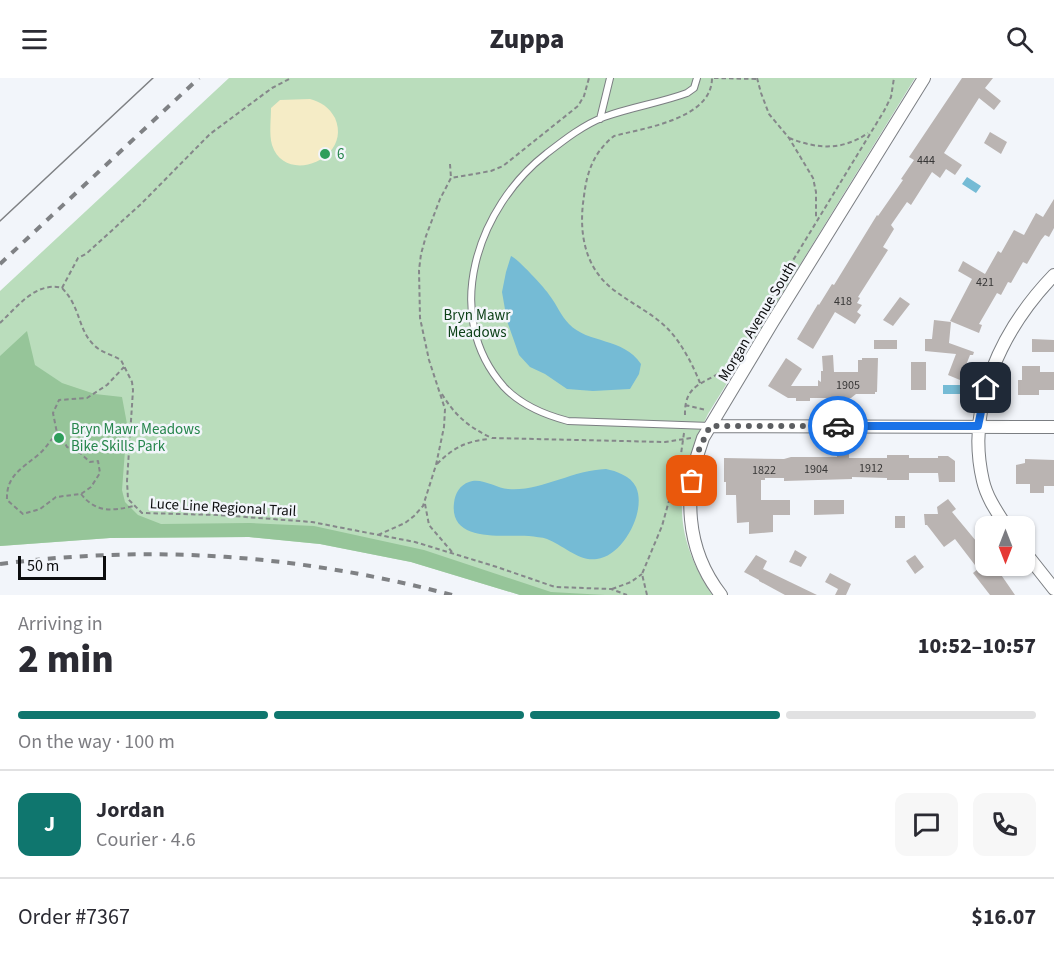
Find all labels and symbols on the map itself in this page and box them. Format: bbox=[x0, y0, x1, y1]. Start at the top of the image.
place label: 6 bbox=[337, 144, 344, 165]
marker: 6 bbox=[318, 147, 332, 161]
house number: 444 bbox=[917, 152, 935, 169]
street label: Morgan Avenue South bbox=[713, 257, 802, 385]
house number: 421 bbox=[976, 274, 994, 291]
house number: 418 bbox=[834, 293, 852, 310]
park label: Bryn Mawr Meadows bbox=[443, 305, 511, 343]
pin bbox=[960, 362, 1011, 413]
house number: 1905 bbox=[836, 377, 860, 394]
courier bbox=[808, 396, 868, 456]
place label: Bryn Mawr Meadows Bike Skills Park bbox=[71, 419, 200, 457]
marker: Bryn Mawr Meadows Bike Skills Park bbox=[52, 431, 66, 445]
pin bbox=[666, 455, 717, 506]
house number: 1912 bbox=[859, 460, 883, 477]
house number: 1904 bbox=[804, 461, 828, 478]
house number: 1822 bbox=[752, 462, 776, 479]
street label: Luce Line Regional Trail bbox=[149, 493, 297, 522]
north arrow bbox=[975, 516, 1035, 576]
scale bar bbox=[18, 553, 106, 580]

